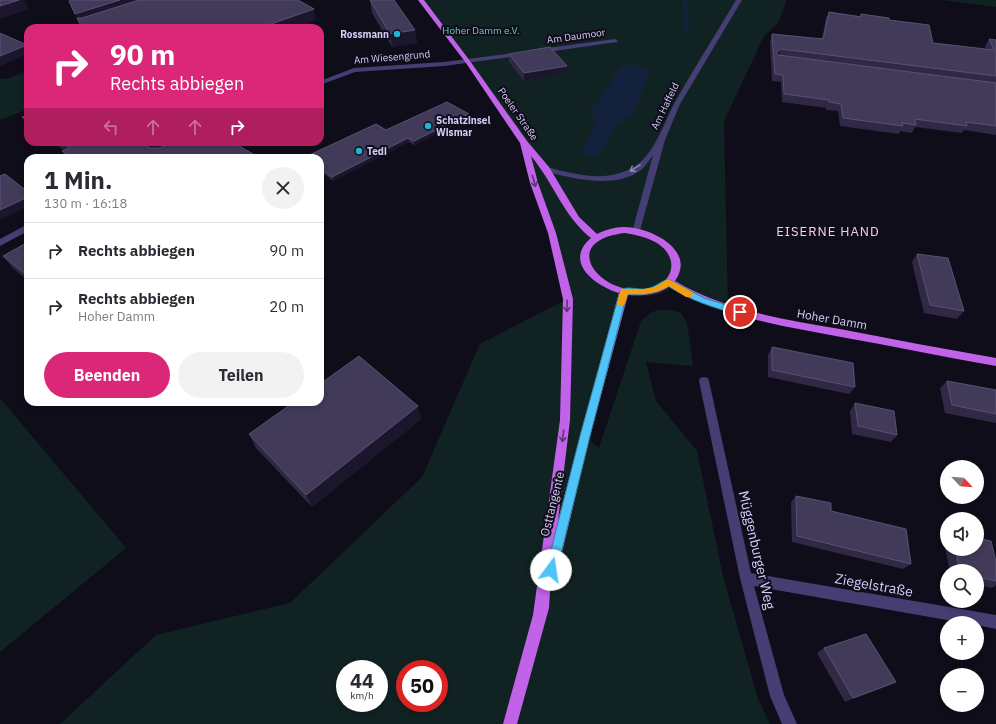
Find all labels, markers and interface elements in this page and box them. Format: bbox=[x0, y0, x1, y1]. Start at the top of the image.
park label: Hoher Damm e.V. bbox=[442, 24, 520, 37]
street label: Am Daumoor bbox=[546, 25, 606, 47]
place label: Rossmann bbox=[340, 28, 389, 41]
marker: Rossmann bbox=[392, 29, 402, 39]
text: 90 m bbox=[110, 36, 175, 73]
icon: right bbox=[44, 40, 96, 92]
street label: Am Wiesengrund bbox=[353, 47, 431, 67]
text: Rechts abbiegen bbox=[110, 72, 244, 95]
street label: Am Haffeld bbox=[648, 81, 682, 131]
street label: Poeler Straße bbox=[495, 85, 541, 143]
place label: Schatzinsel Wismar bbox=[436, 114, 491, 139]
icon: left bbox=[100, 116, 122, 138]
icon: ahead bbox=[142, 116, 164, 138]
icon: ahead bbox=[184, 116, 206, 138]
icon: right bbox=[226, 116, 248, 138]
marker: Schatzinsel Wismar bbox=[423, 121, 433, 131]
place label: Tedi bbox=[367, 145, 387, 158]
marker: Tedi bbox=[354, 146, 364, 156]
text: 1 Min. bbox=[44, 164, 112, 196]
one-way arrow bbox=[629, 165, 641, 173]
button: close bbox=[262, 167, 304, 209]
one-way arrow bbox=[531, 174, 538, 187]
text: 130 m · 16:18 bbox=[44, 195, 127, 212]
district label: EISERNE HAND bbox=[776, 223, 880, 240]
icon: right bbox=[44, 240, 66, 262]
text: Rechts abbiegen bbox=[78, 241, 195, 260]
text: 90 m bbox=[269, 241, 304, 260]
text: Rechts abbiegen bbox=[78, 289, 195, 308]
pin bbox=[723, 295, 757, 329]
icon: right bbox=[44, 296, 66, 318]
text: 20 m bbox=[269, 297, 304, 316]
one-way arrow bbox=[564, 299, 571, 312]
icon: arrive bbox=[729, 301, 751, 323]
street label: Hoher Damm bbox=[796, 305, 868, 333]
text: Hoher Damm bbox=[78, 308, 155, 325]
button: Beenden bbox=[44, 352, 170, 398]
button: Teilen bbox=[178, 352, 304, 398]
one-way arrow bbox=[559, 429, 567, 442]
north arrow bbox=[940, 460, 984, 504]
map controls bbox=[940, 460, 984, 712]
street label: Osttangente bbox=[537, 470, 567, 538]
street label: Müggenburger Weg bbox=[735, 489, 780, 612]
button: sound bbox=[940, 512, 984, 556]
position arrow bbox=[530, 549, 572, 591]
button: search bbox=[940, 564, 984, 608]
street label: Ziegelstraße bbox=[834, 569, 915, 601]
button: + bbox=[940, 616, 984, 660]
speed limit sign: 50 bbox=[396, 660, 448, 712]
text: 44 bbox=[350, 667, 374, 694]
button: − bbox=[940, 668, 984, 712]
text: km/h bbox=[350, 689, 374, 702]

